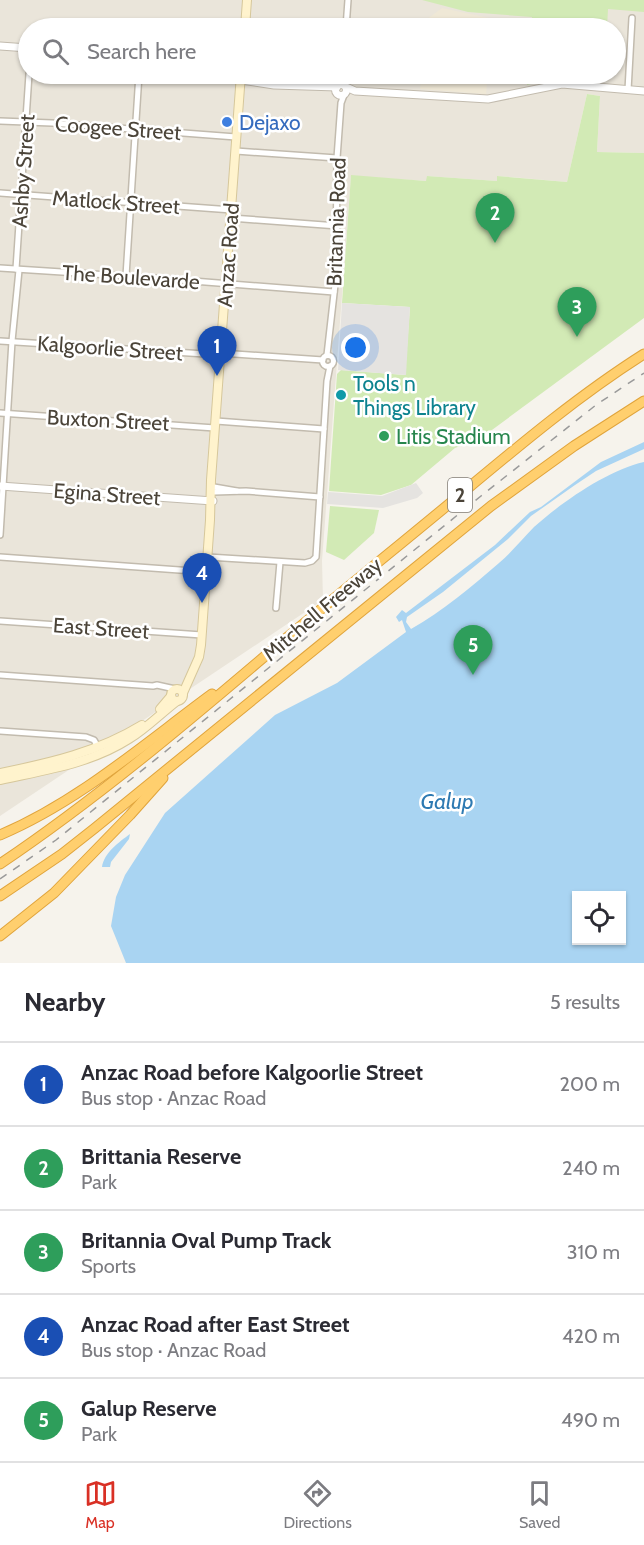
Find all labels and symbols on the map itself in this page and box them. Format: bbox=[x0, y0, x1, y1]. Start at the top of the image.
place label: Dejaxo bbox=[239, 110, 301, 136]
street label: Coogee Street bbox=[54, 111, 182, 145]
street label: Ashby Street bbox=[7, 113, 39, 229]
marker: Dejaxo bbox=[220, 115, 234, 129]
street label: Britannia Road bbox=[321, 157, 351, 287]
street label: Matlock Street bbox=[51, 185, 181, 219]
pin: 2 bbox=[476, 194, 514, 243]
street label: Anzac Road bbox=[212, 202, 244, 308]
street label: The Boulevarde bbox=[61, 260, 201, 294]
pin: 3 bbox=[558, 288, 596, 337]
pin: 1 bbox=[198, 326, 236, 376]
street label: Kalgoorlie Street bbox=[36, 330, 184, 366]
your location bbox=[341, 333, 370, 362]
place label: Tools n Things Library bbox=[353, 371, 476, 420]
marker: Tools n Things Library bbox=[334, 388, 348, 402]
street label: Buxton Street bbox=[46, 404, 170, 436]
place label: Litis Stadium bbox=[396, 424, 511, 449]
marker: Litis Stadium bbox=[377, 429, 391, 443]
street label: Egina Street bbox=[53, 478, 161, 510]
road number: 2 bbox=[448, 478, 472, 512]
street label: Mitchell Freeway bbox=[257, 552, 387, 666]
pin: 4 bbox=[182, 554, 222, 603]
street label: East Street bbox=[52, 612, 150, 644]
pin: 5 bbox=[454, 626, 492, 675]
water label: Galup bbox=[421, 788, 473, 815]

